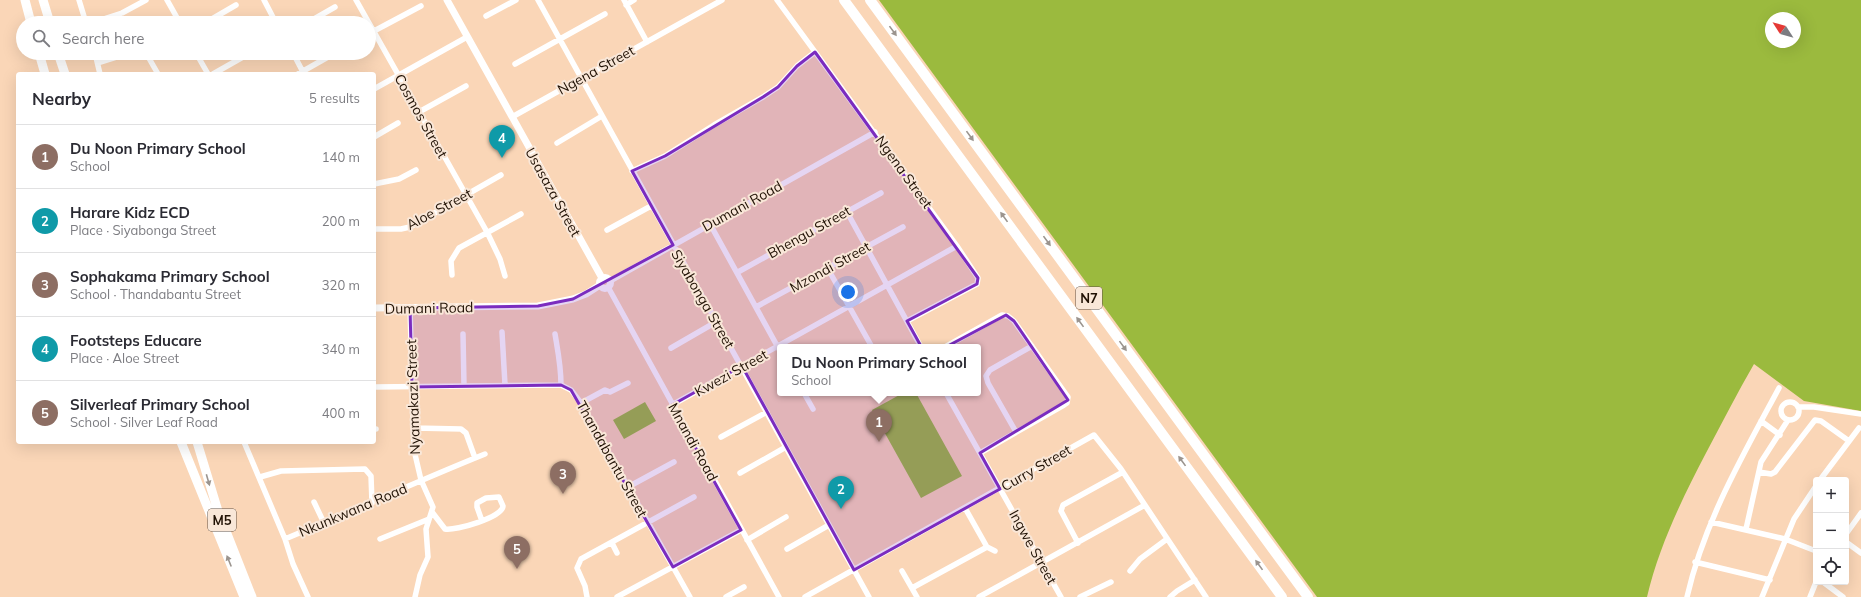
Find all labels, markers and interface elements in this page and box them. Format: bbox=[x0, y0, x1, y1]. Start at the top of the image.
north arrow bbox=[1765, 12, 1801, 48]
search box bbox=[16, 16, 376, 60]
one-way arrow bbox=[889, 26, 897, 37]
icon: search bbox=[30, 27, 52, 49]
text: Search here bbox=[62, 29, 144, 48]
street label: Ngena Street bbox=[554, 41, 638, 99]
street label: Cosmos Street bbox=[390, 71, 452, 161]
text: Nearby bbox=[32, 88, 91, 109]
text: 5 results bbox=[309, 90, 360, 106]
pin: 4 bbox=[489, 125, 515, 158]
one-way arrow bbox=[965, 131, 974, 142]
street label: Ngena Street bbox=[872, 132, 936, 212]
text: Du Noon Primary School bbox=[70, 139, 246, 158]
street label: Usasaza Street bbox=[521, 144, 585, 240]
text: 1 bbox=[41, 149, 49, 165]
text: 140 m bbox=[322, 149, 360, 165]
text: School bbox=[70, 158, 110, 174]
street label: Dumani Road bbox=[699, 177, 785, 235]
street label: Aloe Street bbox=[403, 184, 475, 234]
street label: Bhengu Street bbox=[764, 202, 854, 262]
text: Harare Kidz ECD bbox=[70, 203, 190, 222]
one-way arrow bbox=[1000, 212, 1008, 222]
text: 2 bbox=[41, 213, 49, 229]
text: 200 m bbox=[322, 213, 360, 229]
text: Place · Siyabonga Street bbox=[70, 222, 216, 238]
one-way arrow bbox=[1042, 236, 1050, 246]
street label: Mzondi Street bbox=[787, 237, 874, 297]
street label: Siyabonga Street bbox=[667, 246, 739, 352]
text: Sophakama Primary School bbox=[70, 267, 270, 286]
text: 3 bbox=[41, 277, 49, 293]
text: 320 m bbox=[322, 277, 360, 293]
your location bbox=[838, 282, 858, 302]
text: School · Thandabantu Street bbox=[70, 286, 241, 302]
road number: N7 bbox=[1076, 287, 1102, 309]
street label: Dumani Road bbox=[384, 298, 474, 318]
one-way arrow bbox=[1076, 317, 1084, 327]
text: Footsteps Educare bbox=[70, 331, 202, 350]
street label: Nyamakazi Street bbox=[402, 339, 424, 455]
text: 4 bbox=[41, 341, 49, 357]
text: 340 m bbox=[322, 341, 360, 357]
one-way arrow bbox=[1119, 341, 1127, 351]
popup bbox=[777, 344, 981, 396]
street label: Kwezi Street bbox=[691, 345, 771, 401]
text: Place · Aloe Street bbox=[70, 350, 179, 366]
text: Du Noon Primary School bbox=[791, 353, 967, 372]
text: School bbox=[791, 372, 831, 388]
text: Silverleaf Primary School bbox=[70, 395, 250, 414]
street label: Thandabantu Street bbox=[573, 398, 652, 520]
street label: Mnandi Road bbox=[664, 400, 722, 484]
text: 5 bbox=[41, 405, 49, 421]
text: 400 m bbox=[322, 405, 360, 421]
pin: 1 bbox=[866, 409, 892, 442]
text: School · Silver Leaf Road bbox=[70, 414, 218, 430]
street label: Curry Street bbox=[998, 441, 1074, 495]
one-way arrow bbox=[1178, 455, 1186, 466]
pin: 3 bbox=[550, 461, 576, 494]
one-way arrow bbox=[205, 474, 211, 486]
pin: 2 bbox=[828, 476, 854, 509]
map controls bbox=[1813, 477, 1849, 585]
button: + bbox=[1813, 477, 1849, 513]
street label: Nkunkwana Road bbox=[296, 479, 410, 541]
street label: Ingwe Street bbox=[1005, 507, 1061, 587]
road number: M5 bbox=[208, 509, 236, 531]
button: − bbox=[1813, 513, 1849, 549]
pin: 5 bbox=[504, 536, 530, 569]
button: locate bbox=[1813, 549, 1849, 585]
one-way arrow bbox=[226, 555, 232, 566]
one-way arrow bbox=[1255, 560, 1263, 571]

